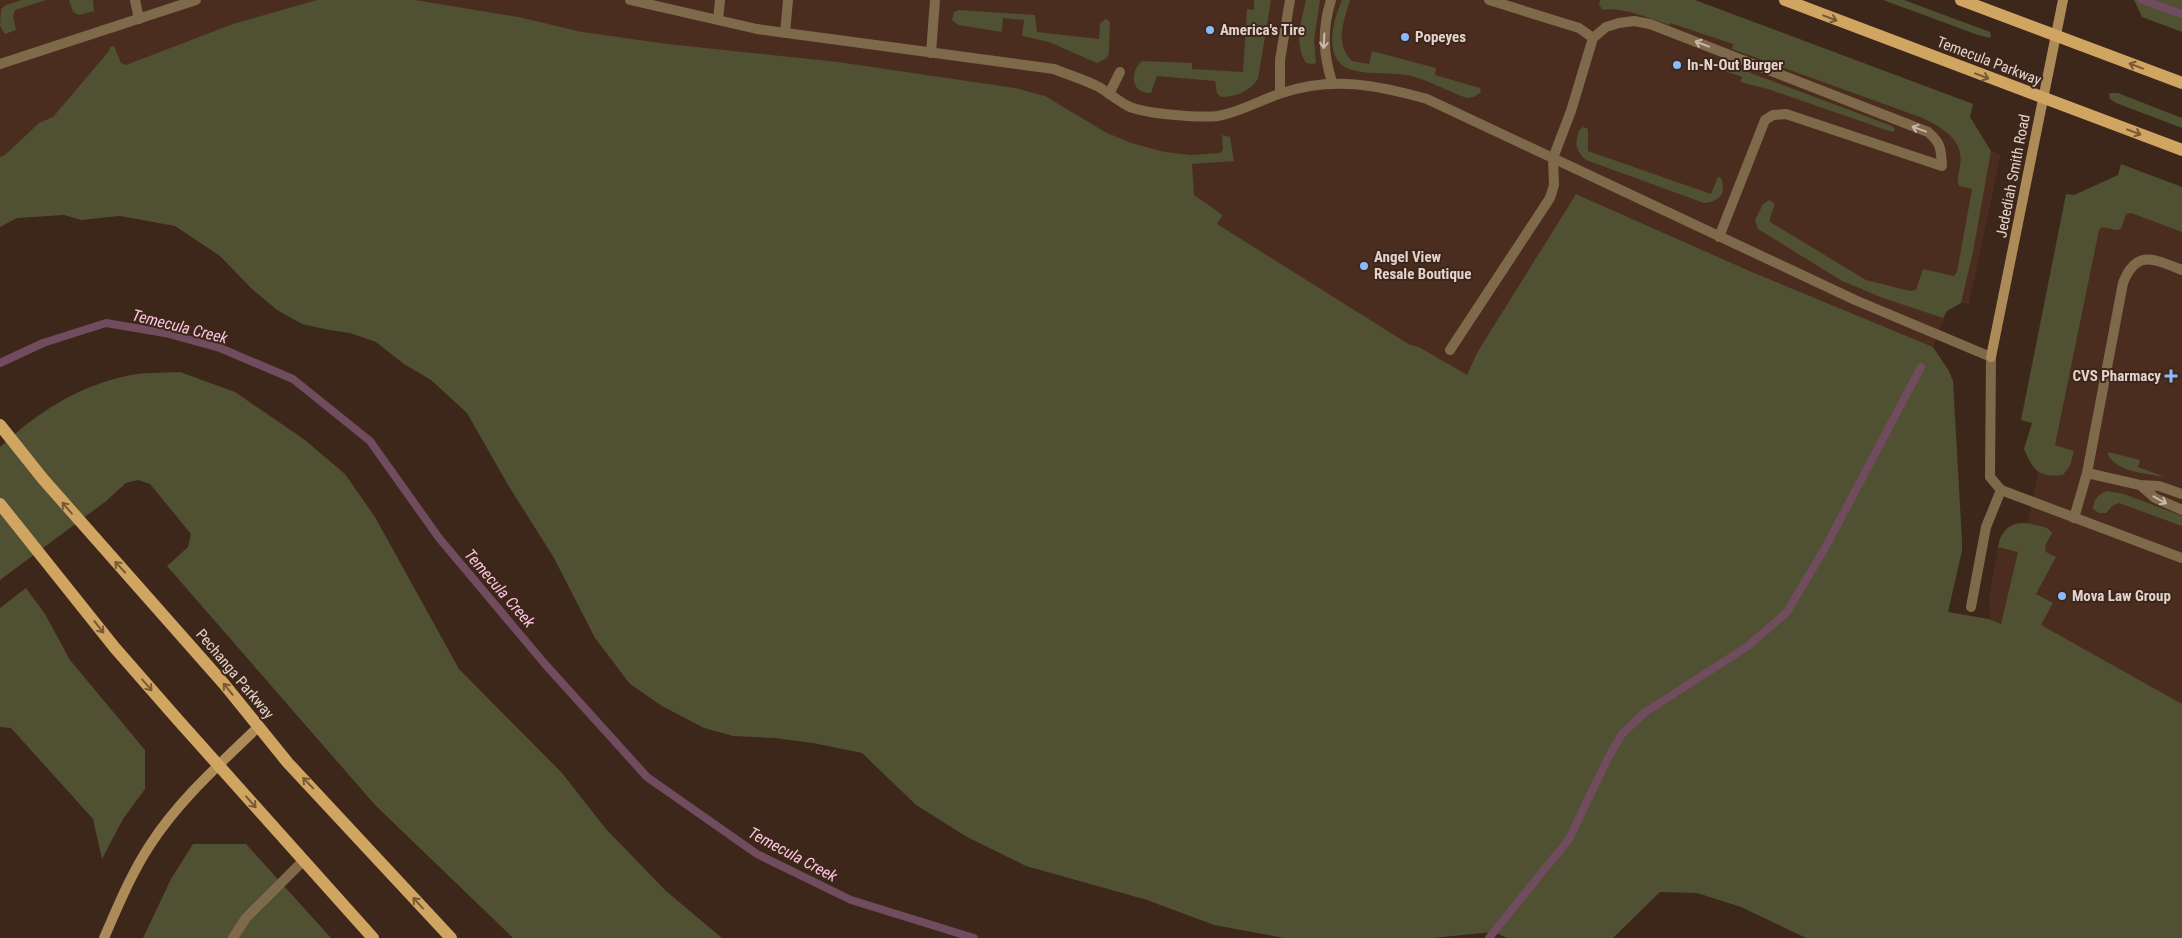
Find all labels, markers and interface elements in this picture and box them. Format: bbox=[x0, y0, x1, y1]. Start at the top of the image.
one-way arrow bbox=[1822, 13, 1837, 23]
place label: America's Tire bbox=[1220, 21, 1305, 39]
marker: America's Tire bbox=[1204, 24, 1216, 36]
place label: Popeyes bbox=[1415, 28, 1466, 46]
marker: Popeyes bbox=[1399, 31, 1411, 43]
one-way arrow bbox=[1319, 33, 1329, 49]
street label: Temecula Parkway bbox=[1934, 33, 2044, 89]
one-way arrow bbox=[1695, 39, 1710, 49]
place label: In-N-Out Burger bbox=[1687, 56, 1783, 74]
marker: In-N-Out Burger bbox=[1671, 59, 1683, 71]
one-way arrow bbox=[2129, 61, 2145, 70]
one-way arrow bbox=[1974, 71, 1989, 81]
street label: Jedediah Smith Road bbox=[1992, 113, 2034, 239]
one-way arrow bbox=[1912, 124, 1927, 133]
one-way arrow bbox=[2126, 128, 2141, 137]
place label: Angel View Resale Boutique bbox=[1374, 248, 1471, 283]
marker: Angel View Resale Boutique bbox=[1358, 260, 1370, 272]
water label: Temecula Creek bbox=[130, 305, 231, 348]
place label: CVS Pharmacy bbox=[2073, 367, 2161, 385]
marker: CVS Pharmacy bbox=[2165, 370, 2177, 382]
one-way arrow bbox=[2152, 495, 2167, 505]
one-way arrow bbox=[62, 502, 73, 515]
water label: Temecula Creek bbox=[460, 545, 540, 632]
one-way arrow bbox=[114, 561, 126, 574]
place label: Mova Law Group bbox=[2072, 587, 2171, 605]
marker: Mova Law Group bbox=[2056, 590, 2068, 602]
one-way arrow bbox=[94, 620, 105, 633]
street label: Pechanga Parkway bbox=[192, 625, 278, 723]
one-way arrow bbox=[141, 678, 153, 691]
one-way arrow bbox=[222, 682, 233, 695]
one-way arrow bbox=[302, 777, 314, 790]
one-way arrow bbox=[245, 795, 256, 808]
water label: Temecula Creek bbox=[745, 823, 841, 886]
one-way arrow bbox=[412, 896, 424, 909]

